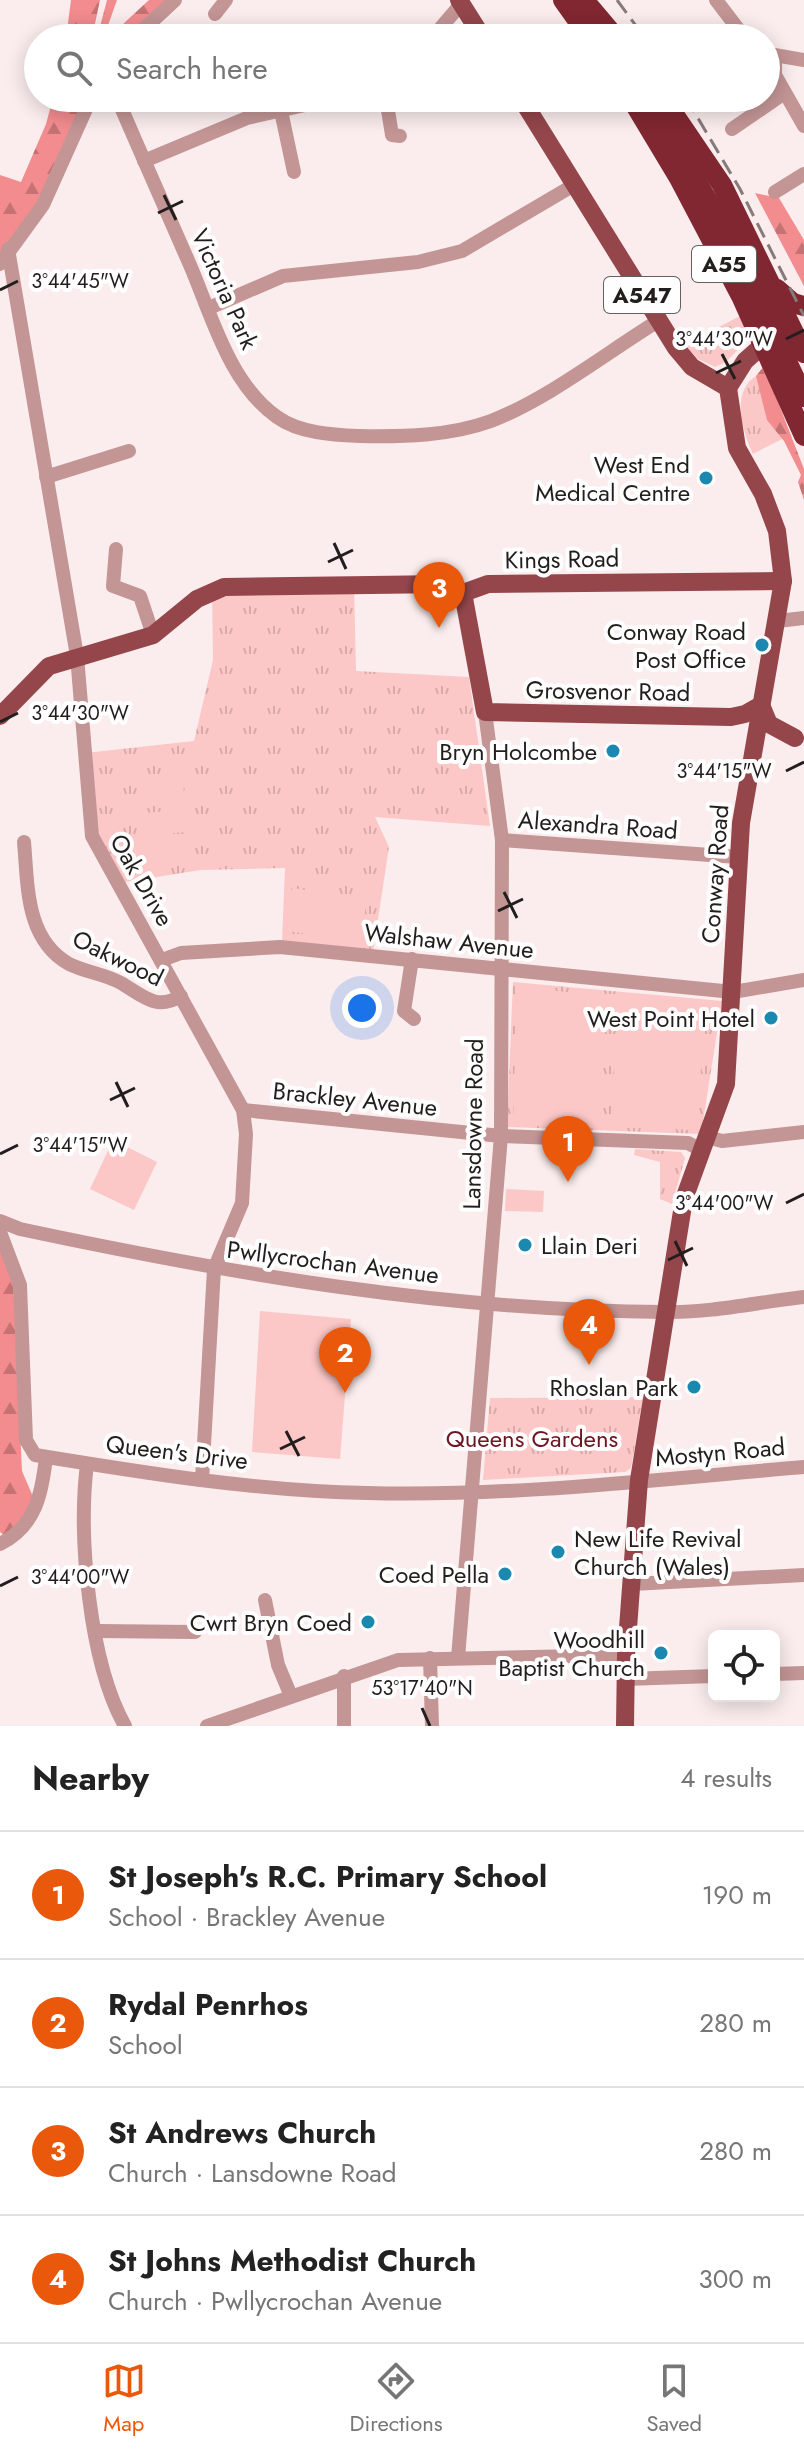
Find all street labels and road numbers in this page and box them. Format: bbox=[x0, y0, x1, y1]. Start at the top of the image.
street label: Victoria Park bbox=[183, 223, 267, 355]
road number: A55 bbox=[692, 246, 756, 282]
road number: A547 bbox=[604, 277, 680, 313]
street label: Kings Road bbox=[504, 541, 620, 577]
street label: Grosvenor Road bbox=[525, 672, 691, 710]
street label: Alexandra Road bbox=[517, 802, 679, 848]
street label: Conway Road bbox=[693, 803, 737, 945]
street label: Oak Drive bbox=[101, 827, 183, 933]
street label: Walshaw Avenue bbox=[362, 915, 536, 967]
street label: Oakwood bbox=[67, 921, 169, 995]
street label: Lansdowne Road bbox=[454, 1038, 492, 1210]
street label: Brackley Avenue bbox=[271, 1073, 439, 1125]
street label: Pwllycrochan Avenue bbox=[225, 1232, 441, 1292]
street label: Queen's Drive bbox=[104, 1426, 250, 1478]
street label: Mostyn Road bbox=[654, 1429, 786, 1475]

